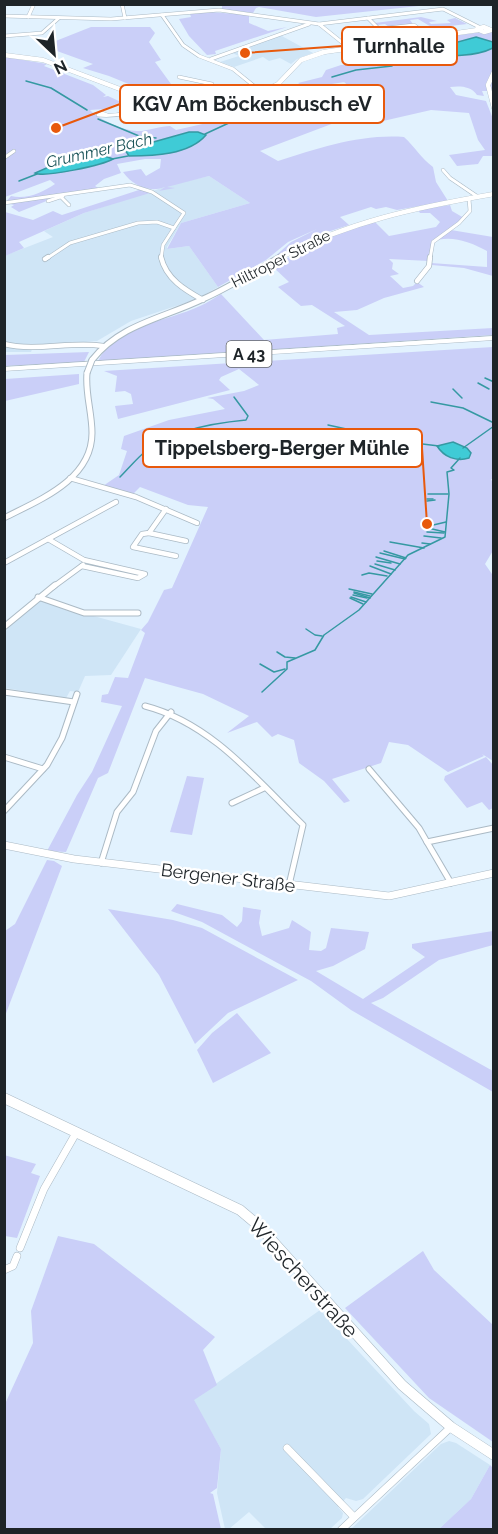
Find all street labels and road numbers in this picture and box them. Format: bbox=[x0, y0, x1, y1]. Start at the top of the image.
street label: Hiltroper Straße bbox=[229, 226, 334, 292]
road number: A 43 bbox=[226, 341, 272, 367]
street label: Bergener Straße bbox=[160, 859, 297, 896]
street label: Wiescherstraße bbox=[243, 1213, 364, 1343]

